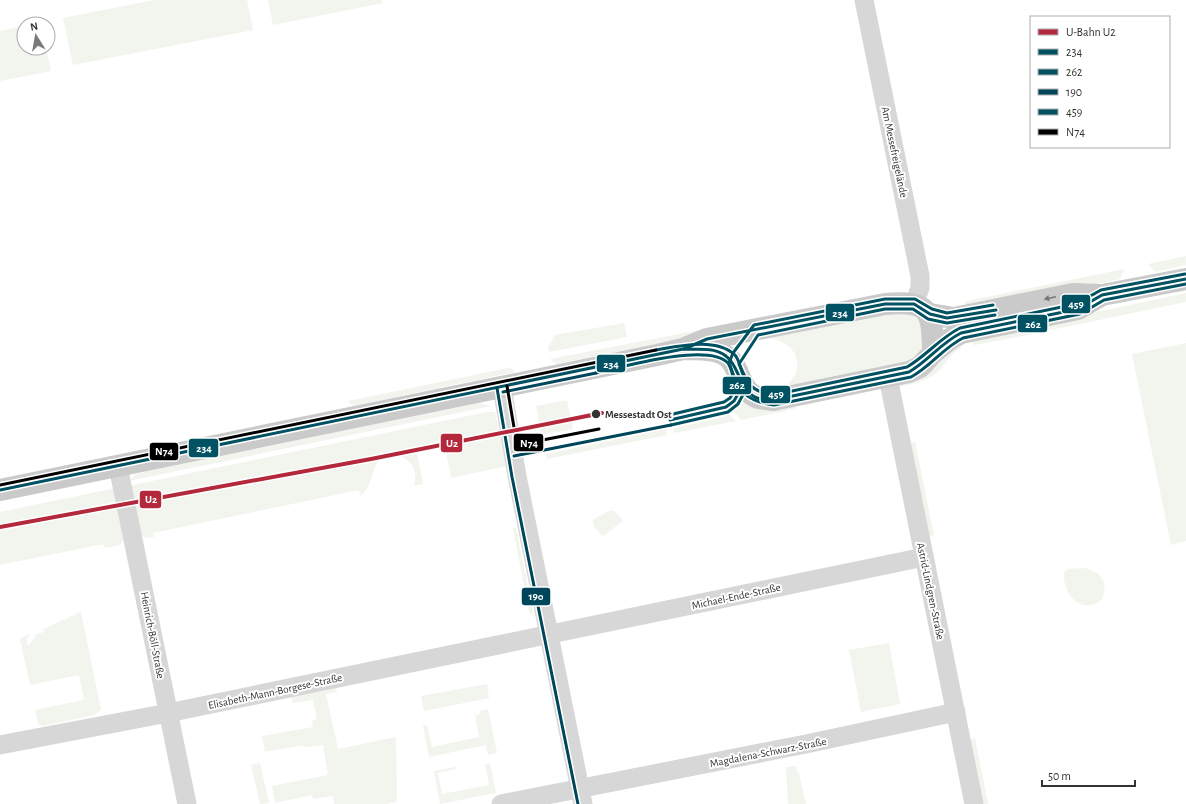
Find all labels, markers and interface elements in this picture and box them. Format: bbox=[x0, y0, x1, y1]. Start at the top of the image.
north arrow bbox=[16, 16, 56, 56]
legend bbox=[1030, 16, 1170, 148]
text: N bbox=[29, 21, 39, 33]
text: U-Bahn U2 bbox=[1066, 26, 1116, 38]
text: 234 bbox=[1066, 46, 1082, 58]
text: 262 bbox=[1066, 66, 1083, 78]
text: 190 bbox=[1066, 86, 1082, 98]
street label: Am Messefreigelände bbox=[879, 106, 910, 199]
text: 459 bbox=[1066, 106, 1083, 118]
text: N74 bbox=[1066, 126, 1085, 138]
line badge: 459 bbox=[1061, 294, 1091, 314]
one-way arrow bbox=[1044, 296, 1056, 302]
text: 459 bbox=[1068, 299, 1084, 310]
line badge: 234 bbox=[825, 303, 855, 322]
text: 234 bbox=[832, 308, 848, 319]
line badge: 262 bbox=[1017, 314, 1048, 333]
text: 262 bbox=[1025, 319, 1041, 330]
line badge: 234 bbox=[596, 354, 626, 373]
text: 234 bbox=[603, 359, 619, 370]
line badge: 262 bbox=[722, 376, 752, 395]
text: 262 bbox=[729, 380, 745, 391]
line badge: 459 bbox=[760, 385, 791, 404]
text: 459 bbox=[768, 389, 784, 400]
marker: Messestadt Ost bbox=[590, 408, 602, 420]
place label: Messestadt Ost bbox=[605, 409, 672, 420]
line badge: U2 bbox=[440, 433, 463, 453]
line badge: N74 bbox=[513, 433, 544, 452]
line badge: 234 bbox=[188, 438, 219, 458]
text: U2 bbox=[446, 438, 458, 449]
text: N74 bbox=[520, 438, 538, 449]
line badge: N74 bbox=[149, 442, 179, 461]
text: 234 bbox=[196, 443, 212, 454]
text: N74 bbox=[155, 446, 173, 457]
line badge: U2 bbox=[139, 490, 162, 509]
text: U2 bbox=[145, 494, 157, 505]
street label: Astrid-Lindgren-Straße bbox=[915, 542, 946, 641]
street label: Michael-Ende-Straße bbox=[691, 582, 782, 611]
line badge: 190 bbox=[521, 587, 551, 606]
street label: Heinrich-Böll-Straße bbox=[139, 591, 166, 679]
text: 190 bbox=[528, 591, 544, 602]
street label: Elisabeth-Mann-Borgese-Straße bbox=[207, 672, 343, 711]
street label: Magdalena-Schwarz-Straße bbox=[709, 736, 827, 769]
scale bar bbox=[1042, 762, 1135, 788]
text: 50 m bbox=[1048, 770, 1071, 782]

